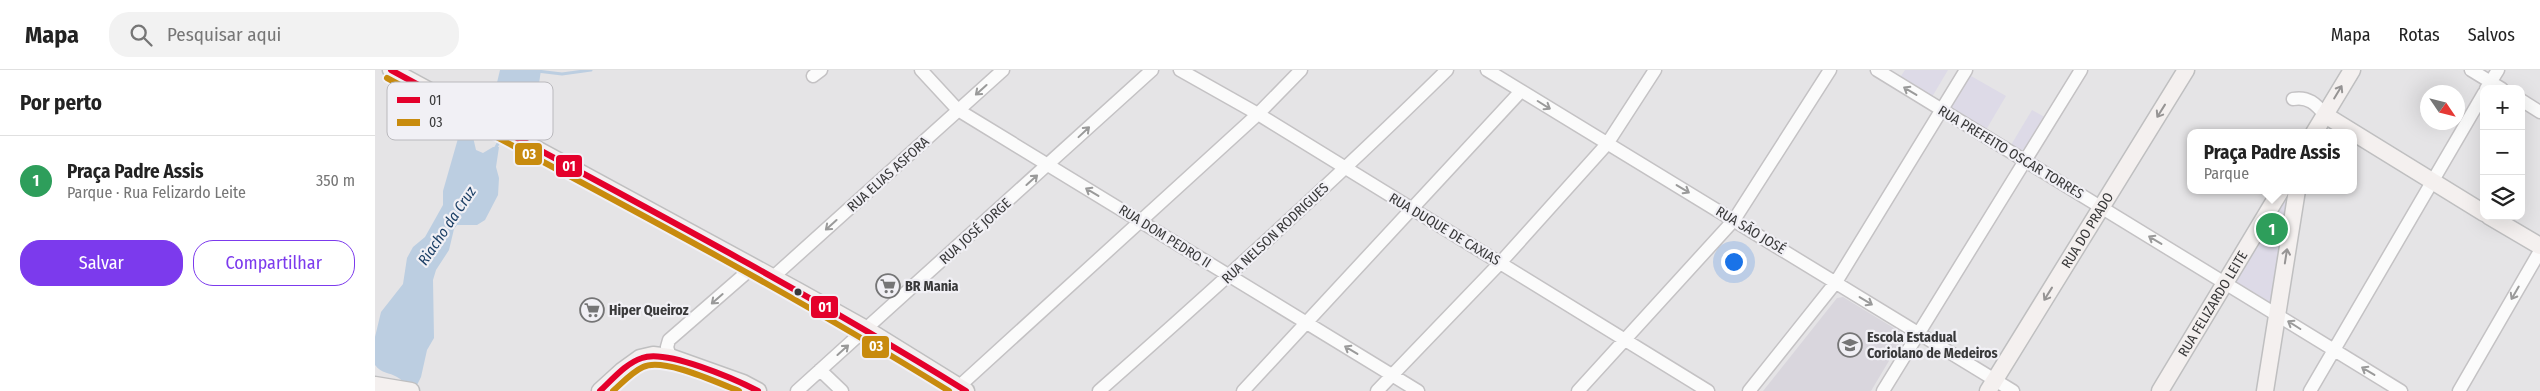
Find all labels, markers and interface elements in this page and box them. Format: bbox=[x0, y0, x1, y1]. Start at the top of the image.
search box bbox=[109, 12, 459, 57]
text: Mapa bbox=[25, 21, 79, 49]
icon: search bbox=[127, 21, 155, 49]
text: Pesquisar aqui bbox=[167, 23, 281, 46]
text: Mapa bbox=[2331, 24, 2371, 46]
text: Rotas bbox=[2399, 24, 2440, 46]
text: Salvos bbox=[2468, 24, 2515, 46]
legend bbox=[387, 82, 553, 140]
one-way arrow bbox=[974, 84, 987, 96]
one-way arrow bbox=[1904, 85, 1918, 95]
north arrow bbox=[2420, 85, 2465, 130]
map controls bbox=[2480, 85, 2525, 220]
button: + bbox=[2480, 85, 2525, 130]
one-way arrow bbox=[2334, 86, 2344, 100]
text: Por perto bbox=[20, 90, 102, 116]
text: 01 bbox=[429, 92, 441, 109]
one-way arrow bbox=[1536, 100, 1550, 110]
street label: RUA PREFEITO OSCAR TORRES bbox=[1935, 102, 2087, 203]
one-way arrow bbox=[2155, 104, 2165, 118]
text: 03 bbox=[429, 114, 442, 131]
one-way arrow bbox=[1078, 127, 1091, 138]
popup bbox=[2187, 129, 2357, 194]
button: − bbox=[2480, 130, 2525, 175]
street label: RUA ELIAS ASFORA bbox=[844, 133, 933, 216]
text: Praça Padre Assis bbox=[2204, 141, 2340, 164]
line badge: 03 bbox=[514, 142, 543, 166]
text: 03 bbox=[522, 146, 536, 163]
line badge: 01 bbox=[555, 154, 583, 178]
text: 01 bbox=[562, 158, 576, 175]
text: Praça Padre Assis bbox=[67, 160, 204, 183]
text: Parque bbox=[2204, 164, 2249, 183]
text: 1 bbox=[33, 171, 39, 190]
text: 350 m bbox=[316, 171, 355, 190]
one-way arrow bbox=[1026, 174, 1039, 186]
button: layers bbox=[2480, 175, 2525, 220]
street label: RUA NELSON RODRIGUES bbox=[1218, 179, 1332, 287]
text: Parque · Rua Felizardo Leite bbox=[67, 183, 246, 202]
water label: Riacho da Cruz bbox=[414, 183, 480, 269]
one-way arrow bbox=[1675, 185, 1689, 195]
one-way arrow bbox=[1086, 187, 1100, 197]
street label: RUA DUQUE DE CAXIAS bbox=[1386, 189, 1504, 269]
street label: RUA DO PRADO bbox=[2058, 189, 2118, 271]
street label: RUA JOSÉ JORGE bbox=[935, 194, 1015, 268]
street label: RUA DOM PEDRO II bbox=[1116, 201, 1214, 272]
street label: RUA SÃO JOSÉ bbox=[1713, 202, 1790, 258]
pin: 1 bbox=[2256, 210, 2288, 248]
one-way arrow bbox=[825, 219, 838, 231]
one-way arrow bbox=[2149, 234, 2163, 244]
button: Salvar bbox=[20, 240, 183, 286]
button: Compartilhar bbox=[193, 240, 355, 286]
street label: RUA FELIZARDO LEITE bbox=[2175, 248, 2252, 360]
your location bbox=[1721, 249, 1747, 275]
one-way arrow bbox=[2281, 249, 2291, 265]
supermarket icon: BR Mania bbox=[875, 273, 901, 299]
place label: BR Mania bbox=[905, 278, 959, 295]
one-way arrow bbox=[2510, 286, 2520, 300]
unlabelled marker bbox=[793, 287, 803, 297]
one-way arrow bbox=[2042, 287, 2052, 301]
one-way arrow bbox=[710, 294, 723, 305]
line badge: 01 bbox=[810, 295, 839, 319]
one-way arrow bbox=[1859, 296, 1873, 306]
supermarket icon: Hiper Queiroz bbox=[579, 297, 605, 323]
text: 01 bbox=[818, 299, 832, 316]
place label: Hiper Queiroz bbox=[609, 302, 689, 319]
one-way arrow bbox=[2287, 319, 2301, 329]
place label: Escola Estadual Coriolano de Medeiros bbox=[1867, 329, 1998, 362]
school or university icon: Escola Estadual Coriolano de Medeiros bbox=[1837, 332, 1863, 358]
line badge: 03 bbox=[861, 335, 890, 359]
text: 03 bbox=[869, 338, 883, 355]
one-way arrow bbox=[836, 344, 849, 356]
one-way arrow bbox=[1344, 345, 1358, 355]
one-way arrow bbox=[2361, 366, 2375, 376]

